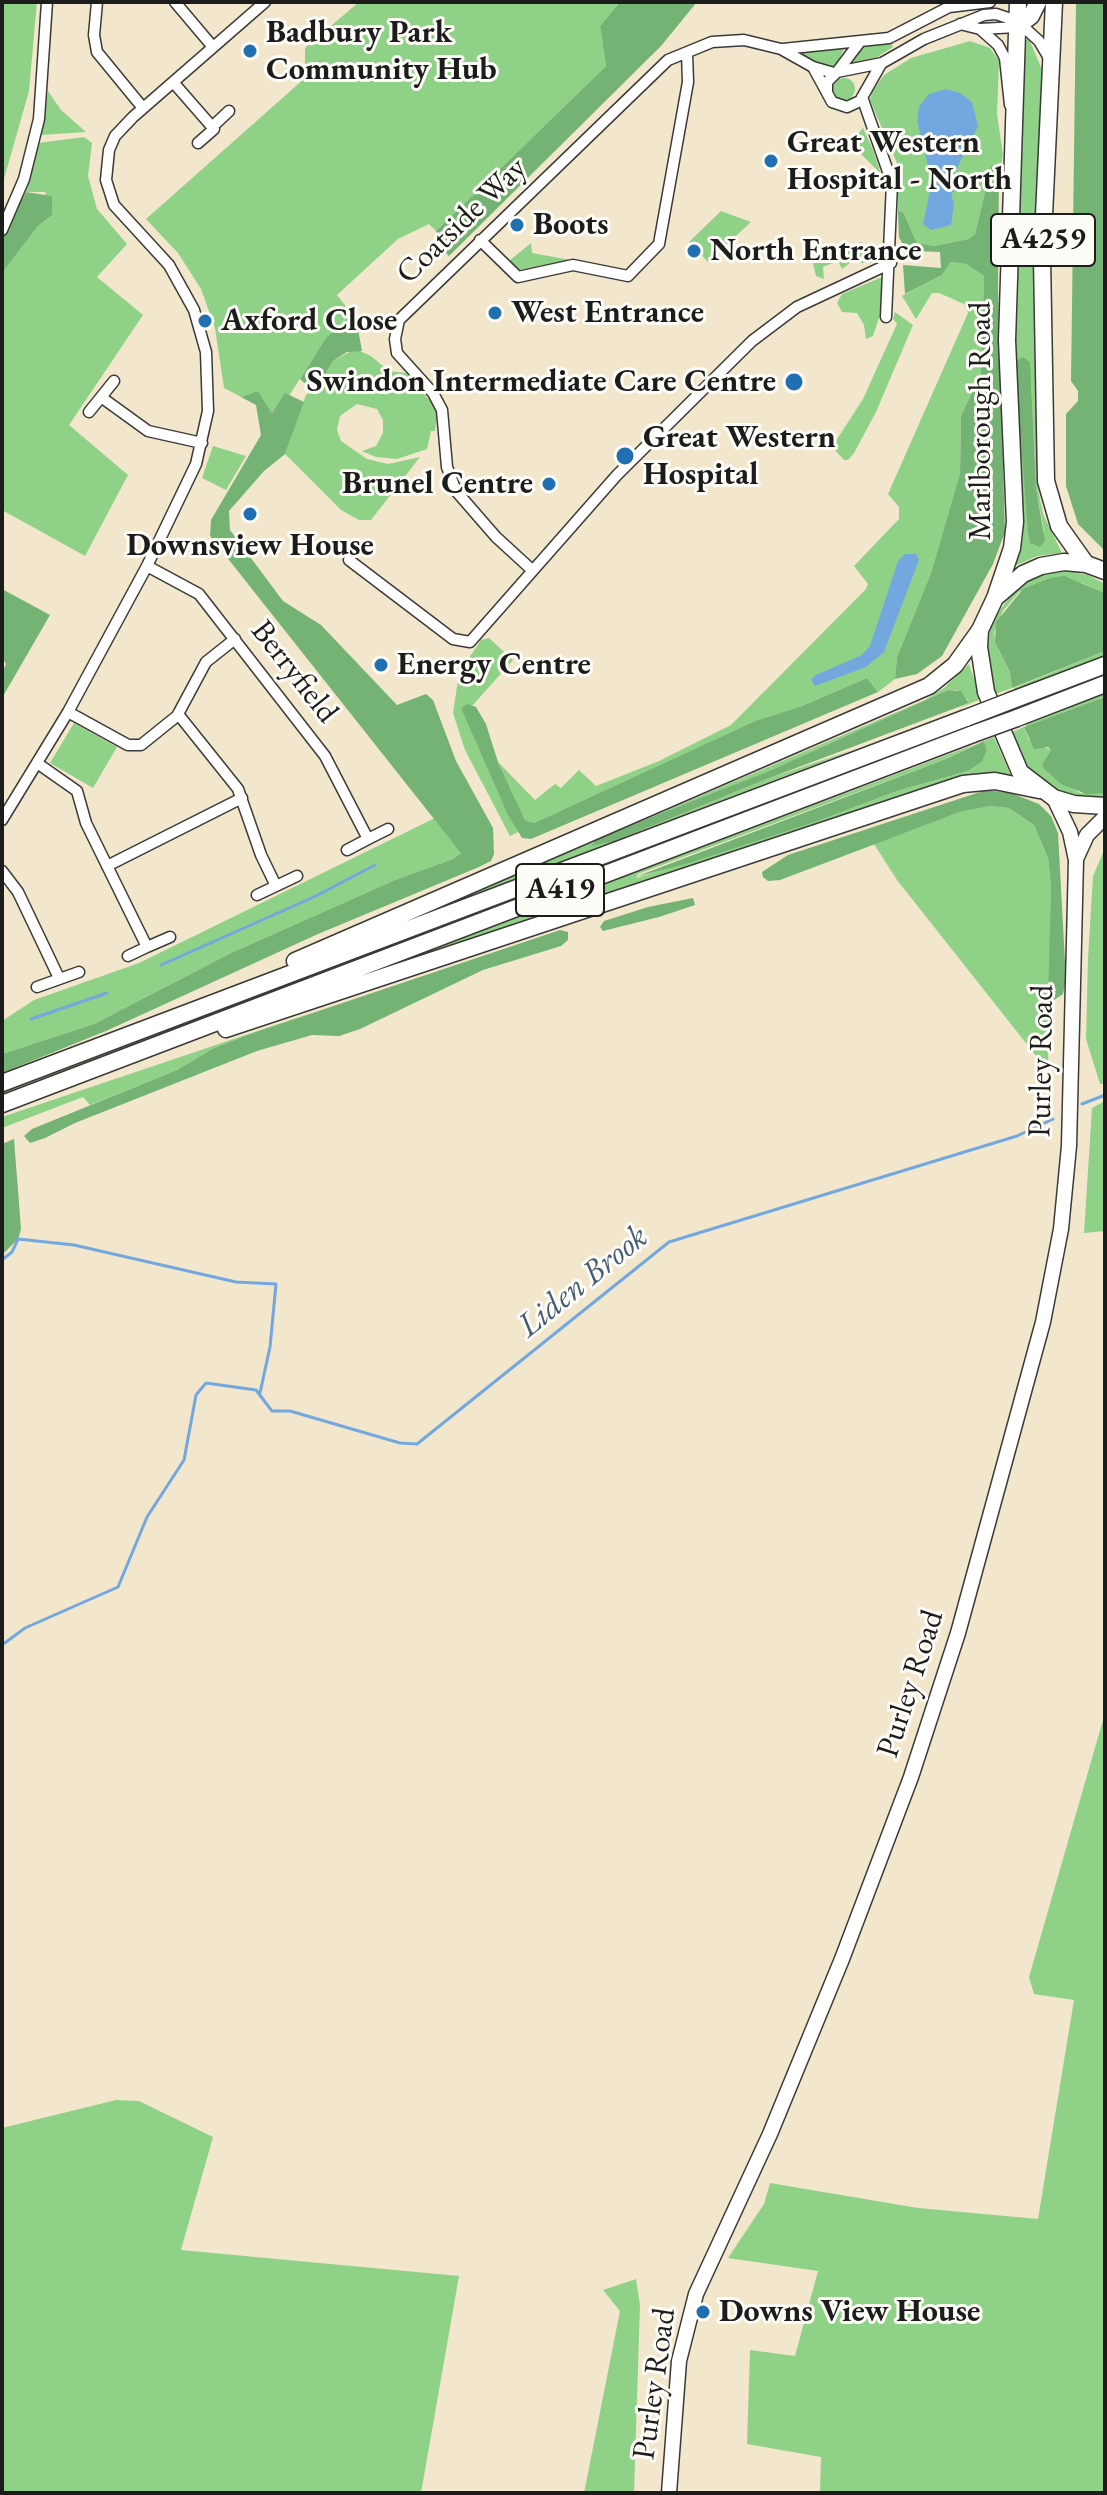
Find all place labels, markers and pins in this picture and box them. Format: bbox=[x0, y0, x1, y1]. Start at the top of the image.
place label: Badbury Park Community Hub bbox=[266, 14, 497, 89]
marker: Badbury Park Community Hub bbox=[241, 42, 259, 60]
place label: Great Western Hospital - North bbox=[787, 124, 1012, 199]
marker: Great Western Hospital - North bbox=[762, 152, 780, 170]
place label: Boots bbox=[533, 206, 608, 244]
marker: Boots bbox=[508, 216, 526, 234]
place label: North Entrance bbox=[710, 232, 922, 270]
marker: North Entrance bbox=[685, 242, 703, 260]
place label: West Entrance bbox=[511, 294, 704, 332]
place label: Axford Close bbox=[221, 302, 397, 340]
marker: West Entrance bbox=[486, 304, 504, 322]
marker: Axford Close bbox=[196, 312, 214, 330]
place label: Swindon Intermediate Care Centre bbox=[307, 363, 776, 401]
marker: Swindon Intermediate Care Centre bbox=[783, 371, 805, 393]
place label: Great Western Hospital bbox=[643, 419, 836, 494]
marker: Great Western Hospital bbox=[614, 445, 636, 467]
place label: Brunel Centre bbox=[342, 465, 533, 503]
marker: Brunel Centre bbox=[540, 475, 558, 493]
marker: Downsview House bbox=[241, 505, 259, 523]
place label: Downsview House bbox=[126, 527, 374, 565]
place label: Energy Centre bbox=[397, 646, 591, 684]
marker: Energy Centre bbox=[372, 656, 390, 674]
place label: Downs View House bbox=[719, 2293, 980, 2331]
marker: Downs View House bbox=[694, 2303, 712, 2321]

